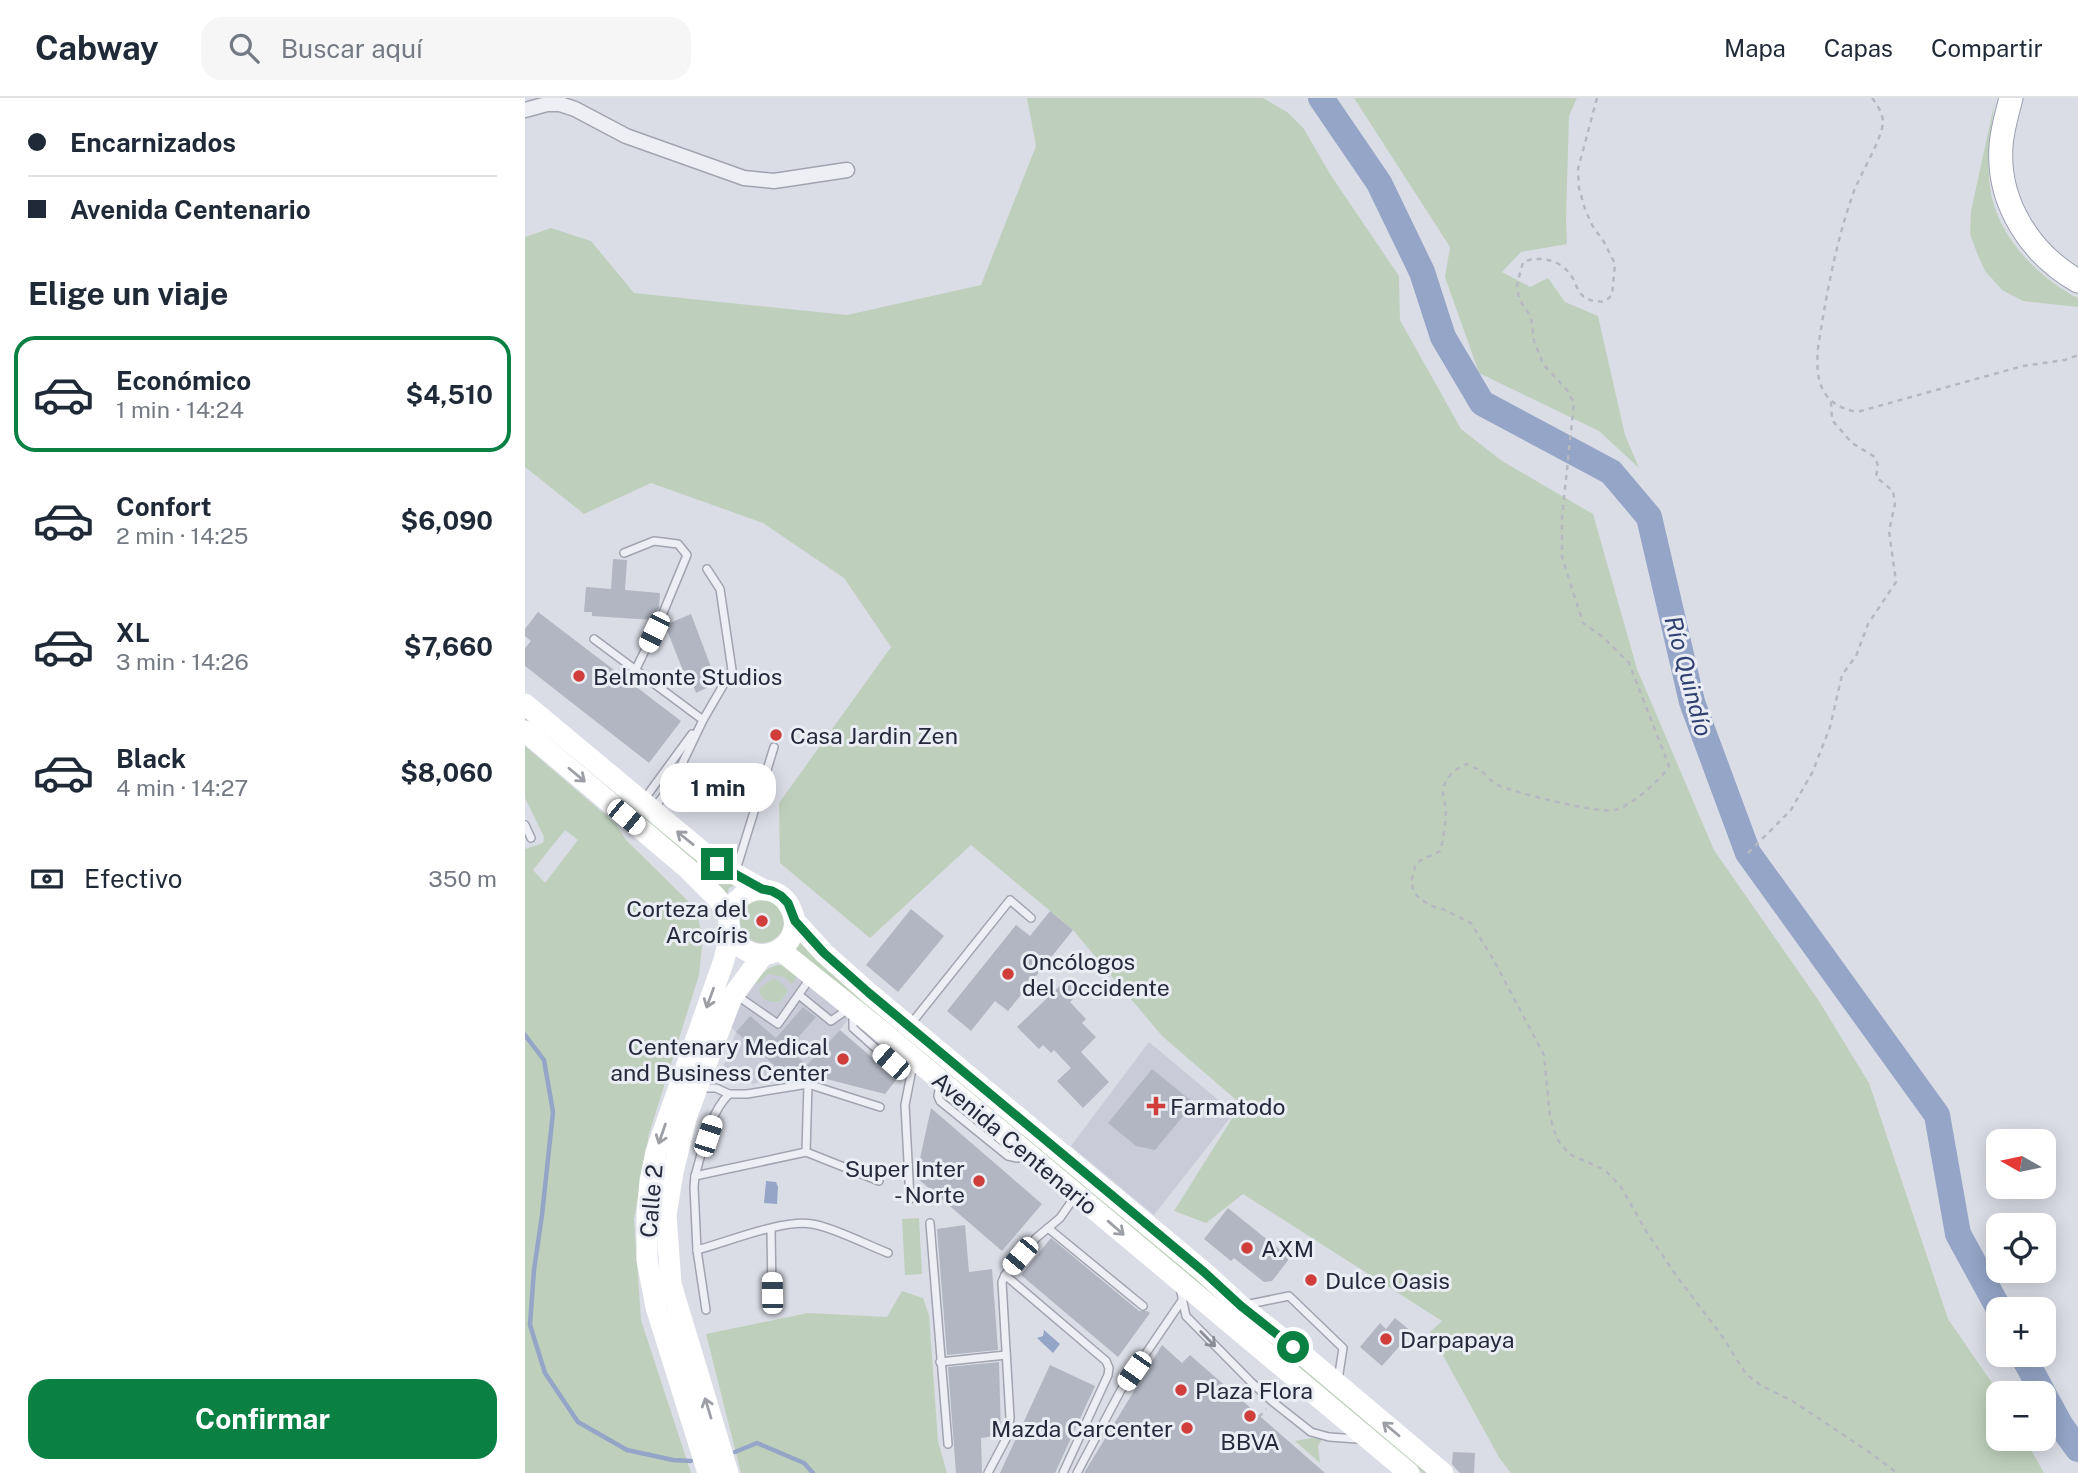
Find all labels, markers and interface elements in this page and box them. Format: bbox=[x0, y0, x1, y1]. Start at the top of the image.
search box bbox=[201, 17, 691, 80]
text: Cabway bbox=[35, 29, 159, 67]
icon: search bbox=[225, 29, 263, 67]
text: Buscar aquí bbox=[281, 33, 423, 64]
text: Mapa bbox=[1724, 34, 1786, 62]
text: Capas bbox=[1824, 34, 1893, 62]
text: Compartir bbox=[1931, 34, 2043, 62]
text: Encarnizados bbox=[70, 127, 236, 158]
text: Avenida Centenario bbox=[70, 194, 311, 225]
text: Elige un viaje bbox=[28, 275, 228, 312]
icon: car bbox=[32, 363, 95, 426]
text: Económico bbox=[116, 365, 251, 396]
text: $4,510 bbox=[406, 379, 493, 410]
text: 1 min · 14:24 bbox=[116, 396, 244, 423]
icon: car bbox=[32, 489, 95, 552]
text: Confort bbox=[116, 491, 212, 522]
text: $6,090 bbox=[400, 505, 493, 536]
text: 2 min · 14:25 bbox=[116, 522, 249, 549]
car bbox=[636, 609, 673, 655]
water label: Río Quindío bbox=[1660, 613, 1718, 739]
icon: car bbox=[32, 615, 95, 678]
text: XL bbox=[116, 617, 150, 648]
text: $7,660 bbox=[404, 631, 493, 662]
text: 3 min · 14:26 bbox=[116, 648, 249, 675]
place label: Belmonte Studios bbox=[593, 663, 782, 690]
marker: Belmonte Studios bbox=[571, 668, 587, 684]
place label: Casa Jardin Zen bbox=[790, 722, 958, 749]
marker: Casa Jardin Zen bbox=[768, 727, 784, 743]
icon: car bbox=[32, 741, 95, 804]
text: Black bbox=[116, 743, 186, 774]
text: $8,060 bbox=[400, 757, 493, 788]
callout: 1 min bbox=[659, 762, 775, 812]
one-way arrow bbox=[568, 767, 586, 783]
text: 4 min · 14:27 bbox=[116, 774, 248, 801]
text: 1 min bbox=[690, 774, 746, 801]
car bbox=[604, 795, 649, 839]
one-way arrow bbox=[677, 831, 695, 846]
route end bbox=[701, 848, 733, 880]
icon: cash bbox=[28, 860, 66, 898]
text: Efectivo bbox=[84, 863, 182, 894]
text: 350 m bbox=[428, 865, 497, 892]
place label: Corteza del Arcoíris bbox=[626, 895, 748, 948]
marker: Corteza del Arcoíris bbox=[754, 913, 770, 929]
place label: Oncólogos del Occidente bbox=[1022, 948, 1170, 1001]
marker: Oncólogos del Occidente bbox=[1000, 966, 1016, 982]
one-way arrow bbox=[703, 987, 715, 1009]
place label: Centenary Medical and Business Center bbox=[610, 1033, 829, 1086]
car bbox=[869, 1040, 914, 1084]
marker: Centenary Medical and Business Center bbox=[835, 1051, 851, 1067]
street label: Avenida Centenario bbox=[927, 1066, 1103, 1220]
place label: Farmatodo bbox=[1170, 1093, 1286, 1120]
marker: Farmatodo bbox=[1148, 1098, 1164, 1114]
car bbox=[692, 1113, 725, 1159]
one-way arrow bbox=[655, 1123, 667, 1145]
north arrow bbox=[1986, 1129, 2056, 1199]
map controls bbox=[1986, 1129, 2056, 1451]
place label: Super Inter - Norte bbox=[845, 1155, 965, 1208]
street label: Calle 2 bbox=[634, 1163, 668, 1239]
marker: Super Inter - Norte bbox=[971, 1173, 987, 1189]
button: locate bbox=[1986, 1213, 2056, 1283]
one-way arrow bbox=[1106, 1220, 1124, 1236]
car bbox=[999, 1233, 1042, 1279]
place label: AXM bbox=[1261, 1235, 1314, 1262]
marker: AXM bbox=[1239, 1240, 1255, 1256]
place label: Dulce Oasis bbox=[1325, 1267, 1450, 1294]
car bbox=[762, 1272, 783, 1314]
marker: Dulce Oasis bbox=[1303, 1272, 1319, 1288]
button: + bbox=[1986, 1297, 2056, 1367]
place label: Darpapaya bbox=[1400, 1326, 1515, 1353]
one-way arrow bbox=[1200, 1330, 1217, 1347]
route start bbox=[1277, 1331, 1309, 1363]
marker: Darpapaya bbox=[1378, 1331, 1394, 1347]
car bbox=[1114, 1348, 1155, 1394]
place label: Plaza Flora bbox=[1195, 1377, 1313, 1404]
button: Confirmar bbox=[28, 1379, 497, 1459]
button: − bbox=[1986, 1381, 2056, 1451]
marker: Plaza Flora bbox=[1173, 1382, 1189, 1398]
one-way arrow bbox=[700, 1397, 713, 1419]
marker: BBVA bbox=[1242, 1408, 1258, 1424]
place label: Mazda Carcenter bbox=[991, 1415, 1173, 1442]
marker: Mazda Carcenter bbox=[1179, 1420, 1195, 1436]
one-way arrow bbox=[1382, 1421, 1400, 1437]
place label: BBVA bbox=[1220, 1428, 1280, 1455]

